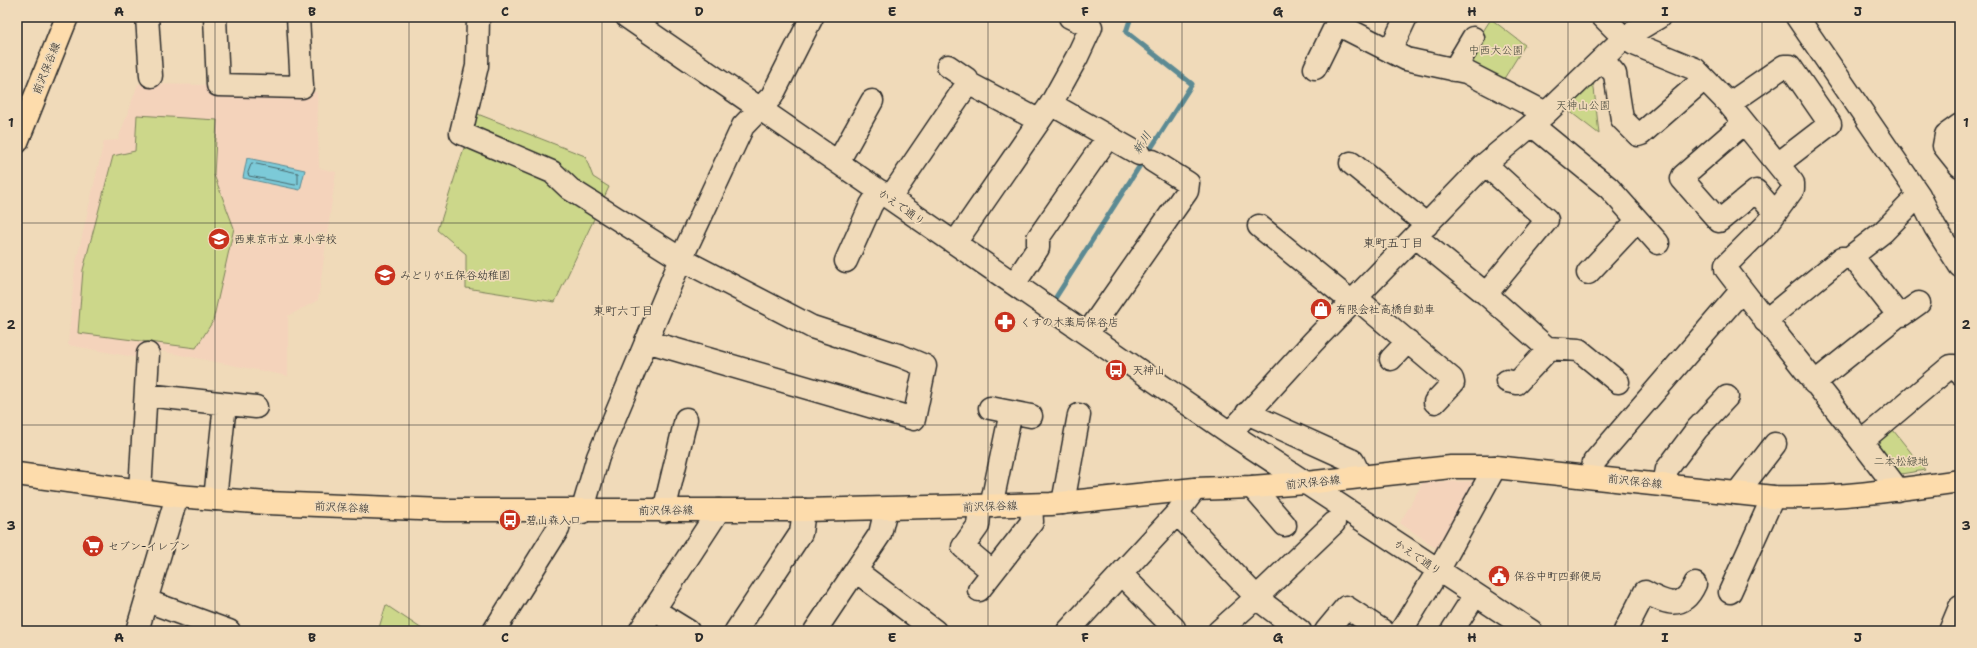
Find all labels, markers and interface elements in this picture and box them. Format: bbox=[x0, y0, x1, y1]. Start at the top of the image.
text: A bbox=[114, 3, 124, 20]
text: B bbox=[308, 3, 316, 20]
text: C bbox=[501, 3, 509, 20]
text: D bbox=[694, 3, 704, 20]
text: E bbox=[888, 3, 897, 20]
text: F bbox=[1081, 3, 1089, 20]
text: G bbox=[1273, 3, 1284, 20]
text: H bbox=[1467, 3, 1477, 20]
text: I bbox=[1661, 3, 1669, 20]
text: J bbox=[1854, 3, 1862, 20]
street label: 前沢保谷線 bbox=[29, 40, 64, 96]
park label: 中西大公園 bbox=[1469, 43, 1524, 58]
park label: 天神山公園 bbox=[1556, 98, 1611, 113]
text: 1 bbox=[8, 114, 14, 131]
text: 1 bbox=[1963, 114, 1969, 131]
water label: 新川 bbox=[1129, 129, 1155, 157]
street label: かえで通り bbox=[875, 186, 928, 229]
school or university icon: 西東京市立 東小学校 bbox=[206, 226, 232, 252]
place label: 西東京市立 東小学校 bbox=[234, 232, 337, 247]
district label: 東町五丁目 bbox=[1363, 235, 1423, 251]
school or university icon: みどりが丘保谷幼稚園 bbox=[372, 262, 398, 288]
place label: みどりが丘保谷幼稚園 bbox=[400, 268, 510, 283]
shop icon: 有限会社高橋自動車 bbox=[1308, 296, 1334, 322]
place label: 有限会社高橋自動車 bbox=[1336, 302, 1435, 317]
district label: 東町六丁目 bbox=[593, 303, 653, 319]
pharmacy icon: くすの木薬局保谷店 bbox=[992, 309, 1018, 335]
place label: くすの木薬局保谷店 bbox=[1020, 315, 1119, 330]
text: 2 bbox=[6, 316, 16, 333]
text: 2 bbox=[1961, 316, 1971, 333]
bus stop icon: 天神山 bbox=[1103, 357, 1129, 383]
place label: 天神山 bbox=[1132, 363, 1165, 378]
park label: 二本松緑地 bbox=[1874, 454, 1929, 469]
street label: 前沢保谷線 bbox=[1607, 471, 1663, 492]
street label: 前沢保谷線 bbox=[1285, 472, 1341, 493]
street label: 前沢保谷線 bbox=[962, 498, 1018, 515]
street label: 前沢保谷線 bbox=[314, 499, 370, 516]
street label: 前沢保谷線 bbox=[638, 503, 694, 518]
bus stop icon: 碧山森入口 bbox=[497, 507, 523, 533]
place label: 碧山森入口 bbox=[526, 513, 581, 528]
text: 3 bbox=[6, 517, 16, 534]
text: 3 bbox=[1961, 517, 1971, 534]
supermarket icon: セブン-イレブン bbox=[80, 533, 106, 559]
street label: かえで通り bbox=[1391, 536, 1444, 579]
place label: セブン-イレブン bbox=[108, 539, 190, 554]
public building icon: 保谷中町四郵便局 bbox=[1486, 563, 1512, 589]
place label: 保谷中町四郵便局 bbox=[1514, 569, 1602, 584]
text: A bbox=[114, 629, 124, 646]
text: B bbox=[308, 629, 316, 646]
text: C bbox=[501, 629, 509, 646]
text: D bbox=[694, 629, 704, 646]
text: E bbox=[888, 629, 897, 646]
text: F bbox=[1081, 629, 1089, 646]
text: G bbox=[1273, 629, 1284, 646]
text: H bbox=[1467, 629, 1477, 646]
text: I bbox=[1661, 629, 1669, 646]
text: J bbox=[1854, 629, 1862, 646]

